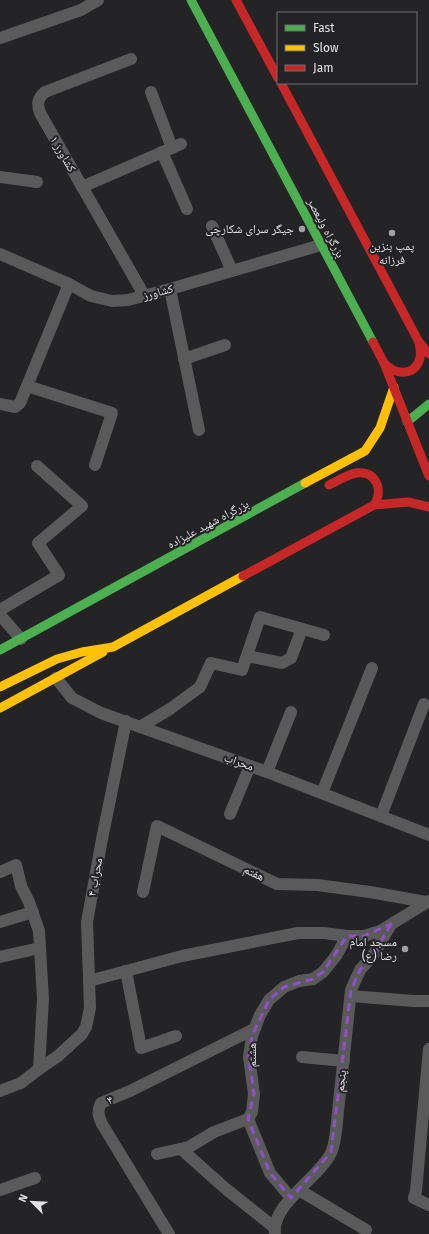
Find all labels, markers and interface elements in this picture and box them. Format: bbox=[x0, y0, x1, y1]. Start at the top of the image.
legend bbox=[277, 12, 417, 84]
text: Fast bbox=[313, 21, 335, 35]
text: Slow bbox=[313, 41, 339, 55]
text: Jam bbox=[313, 61, 333, 75]
street label: کشاورز ۱ bbox=[47, 133, 79, 175]
street label: بزرگراه ولیعصر bbox=[304, 195, 347, 260]
place label: جیگر سرای شکارچی bbox=[205, 222, 294, 236]
marker: جیگر سرای شکارچی bbox=[297, 224, 307, 234]
marker: پمپ بنزین فرزانه bbox=[387, 228, 397, 238]
place label: پمپ بنزین فرزانه bbox=[370, 239, 415, 267]
street label: کشاورز bbox=[140, 281, 175, 303]
street label: بزرگراه شهید علیزاده bbox=[165, 497, 251, 552]
street label: محراب bbox=[222, 750, 256, 774]
street label: محراب ۴ bbox=[85, 857, 106, 897]
street label: هفتم bbox=[241, 862, 267, 885]
place label: مسجد امام رضا (ع) bbox=[349, 935, 397, 964]
marker: مسجد امام رضا (ع) bbox=[400, 944, 410, 954]
street label: هشتم bbox=[245, 1043, 260, 1067]
street label: پنجم bbox=[333, 1069, 350, 1093]
street label: ۴ bbox=[105, 1093, 115, 1107]
north arrow bbox=[12, 1182, 52, 1222]
text: N bbox=[16, 1192, 31, 1204]

